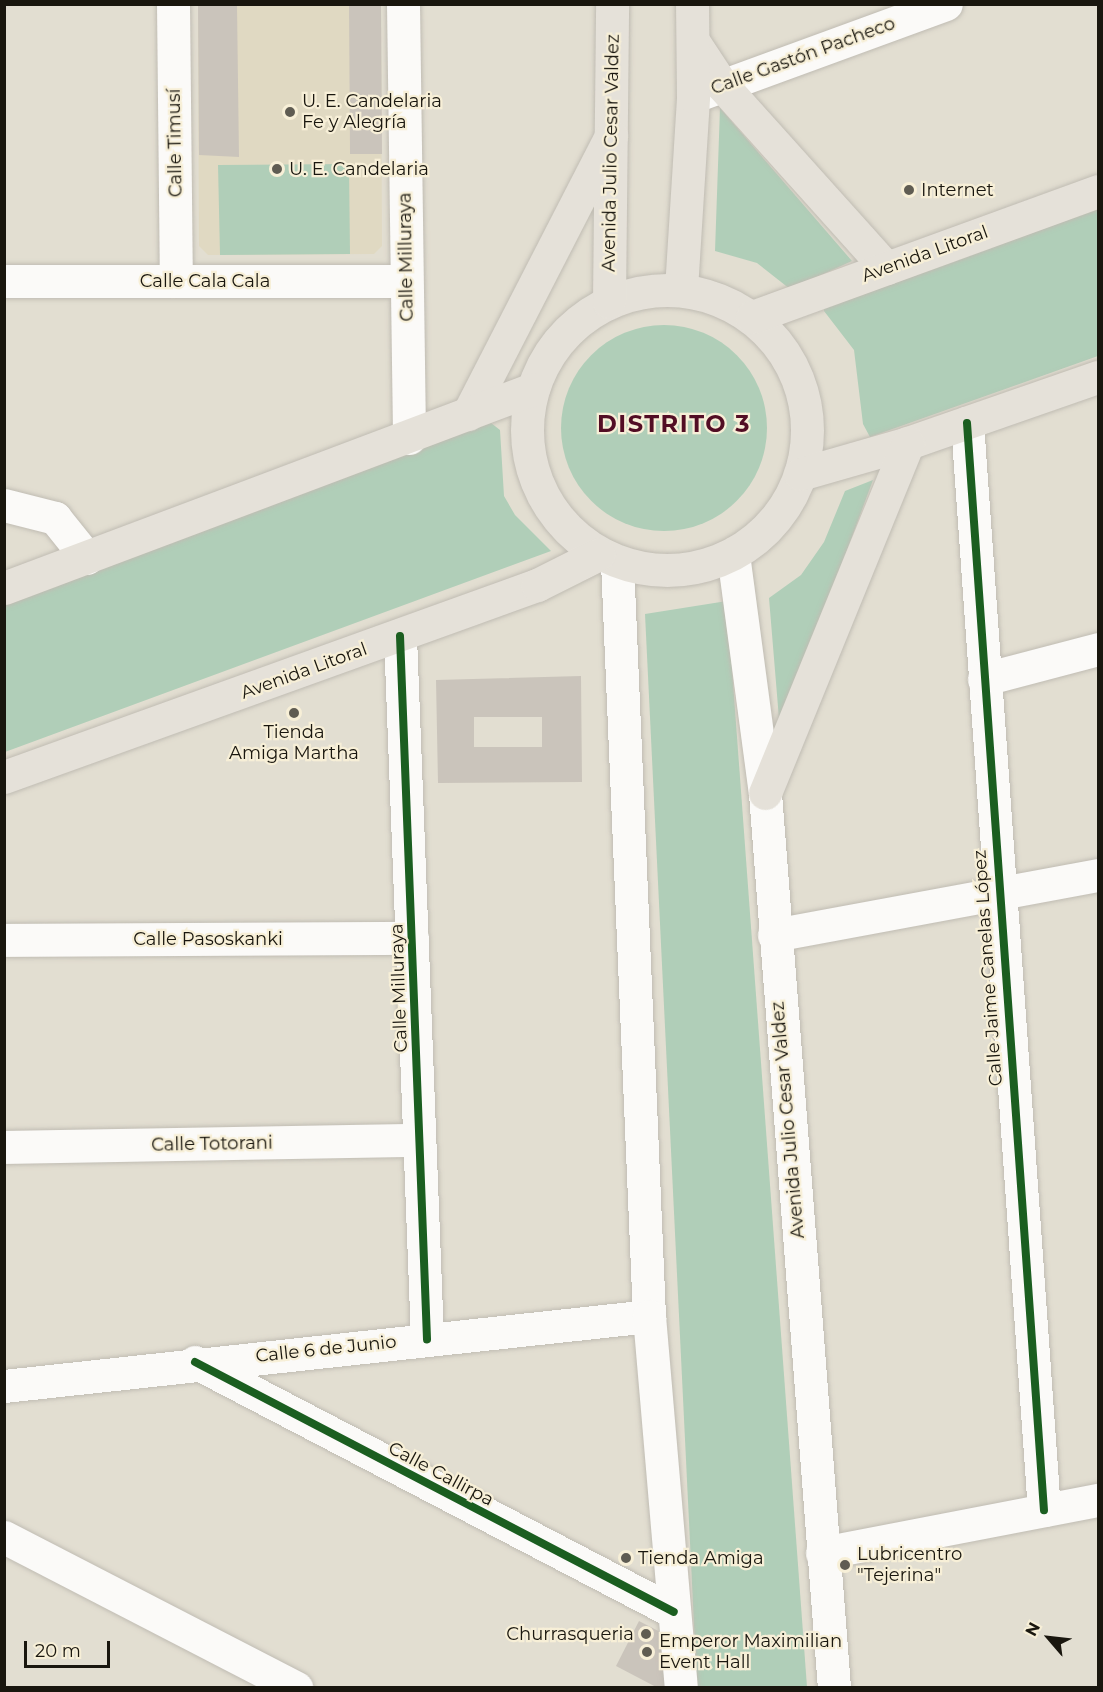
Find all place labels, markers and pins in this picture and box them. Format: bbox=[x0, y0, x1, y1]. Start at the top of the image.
place label: U. E. Candelaria Fe y Alegría bbox=[302, 91, 442, 134]
marker: U. E. Candelaria Fe y Alegría bbox=[283, 105, 297, 119]
place label: U. E. Candelaria bbox=[289, 158, 429, 180]
marker: U. E. Candelaria bbox=[270, 162, 284, 176]
place label: Internet bbox=[921, 179, 994, 201]
marker: Internet bbox=[902, 183, 916, 197]
marker: Tienda Amiga Martha bbox=[287, 706, 301, 720]
place label: Tienda Amiga Martha bbox=[229, 722, 359, 764]
place label: Lubricentro "Tejerina" bbox=[857, 1544, 962, 1586]
place label: Tienda Amiga bbox=[638, 1547, 764, 1569]
marker: Tienda Amiga bbox=[619, 1551, 633, 1565]
marker: Lubricentro "Tejerina" bbox=[838, 1558, 852, 1572]
place label: Churrasqueria bbox=[506, 1623, 634, 1645]
marker: Churrasqueria bbox=[639, 1627, 653, 1641]
place label: Emperor Maximilian Event Hall bbox=[659, 1631, 842, 1674]
marker: Emperor Maximilian Event Hall bbox=[640, 1645, 654, 1659]

